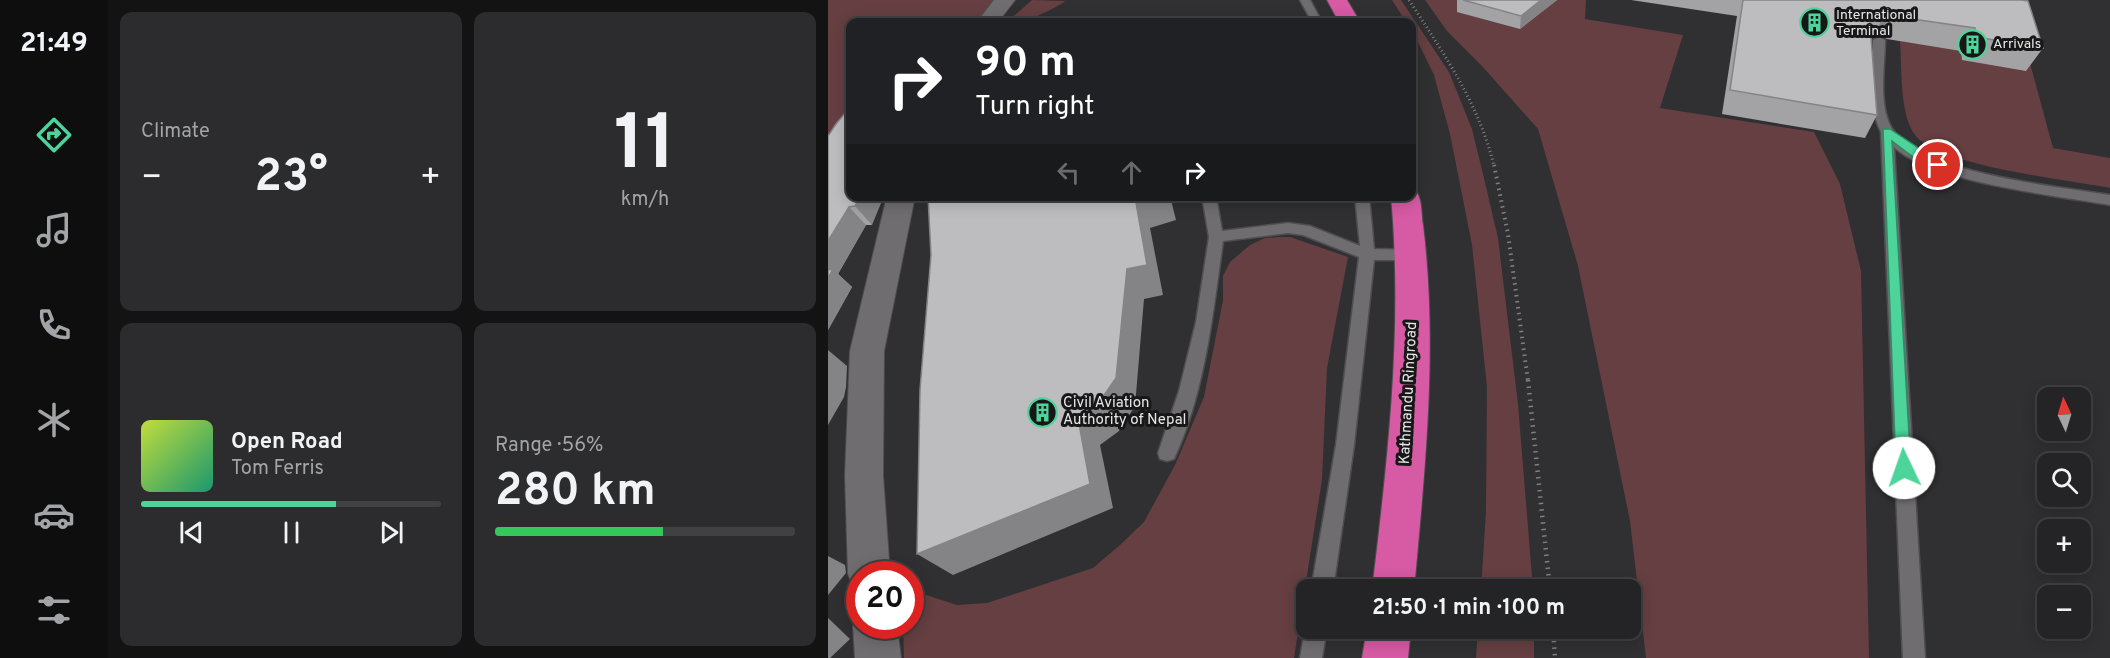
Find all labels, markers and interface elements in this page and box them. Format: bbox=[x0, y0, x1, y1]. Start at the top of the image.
building icon: International Terminal bbox=[1799, 7, 1831, 39]
place label: International Terminal bbox=[1836, 7, 1916, 40]
text: 21:49 bbox=[20, 27, 88, 61]
building icon: Arrivals bbox=[1956, 28, 1988, 60]
place label: Arrivals bbox=[1993, 36, 2041, 53]
text: 90 m bbox=[975, 38, 1076, 91]
icon: right bbox=[876, 42, 954, 120]
text: Turn right bbox=[975, 90, 1094, 124]
text: 11 bbox=[614, 98, 676, 197]
icon: directions bbox=[33, 114, 75, 156]
text: Climate bbox=[141, 119, 210, 145]
pin bbox=[1912, 139, 1963, 190]
icon: arrive bbox=[1921, 148, 1954, 181]
text: 23° bbox=[254, 150, 328, 207]
icon: left bbox=[1052, 156, 1085, 189]
icon: ahead bbox=[1115, 156, 1148, 189]
icon: right bbox=[1178, 156, 1211, 189]
text: − bbox=[141, 158, 162, 200]
text: + bbox=[420, 158, 441, 200]
text: km/h bbox=[621, 187, 669, 213]
icon: music bbox=[33, 209, 75, 251]
icon: phone bbox=[33, 304, 75, 346]
street label: Kathmandu Ringroad bbox=[1396, 321, 1422, 465]
north arrow bbox=[2037, 387, 2091, 441]
map controls bbox=[2037, 387, 2091, 639]
place label: Civil Aviation Authority of Nepal bbox=[1063, 394, 1186, 430]
building icon: Civil Aviation Authority of Nepal bbox=[1026, 396, 1058, 428]
icon: climate bbox=[33, 399, 75, 441]
text: Open Road bbox=[231, 429, 343, 456]
text: Range · 56% bbox=[495, 433, 604, 459]
position arrow bbox=[1872, 436, 1936, 500]
button: search bbox=[2037, 453, 2091, 507]
text: Tom Ferris bbox=[231, 456, 324, 482]
text: 280 km bbox=[495, 464, 656, 521]
icon: car bbox=[33, 494, 75, 536]
icon: previous bbox=[175, 516, 208, 549]
icon: pause bbox=[275, 516, 308, 549]
icon: next bbox=[375, 516, 408, 549]
button: + bbox=[2037, 519, 2091, 573]
speed limit sign: 20 bbox=[846, 561, 924, 639]
button: − bbox=[2037, 585, 2091, 639]
icon: filters bbox=[33, 589, 75, 631]
text: 21:50 · 1 min · 100 m bbox=[1372, 595, 1565, 622]

